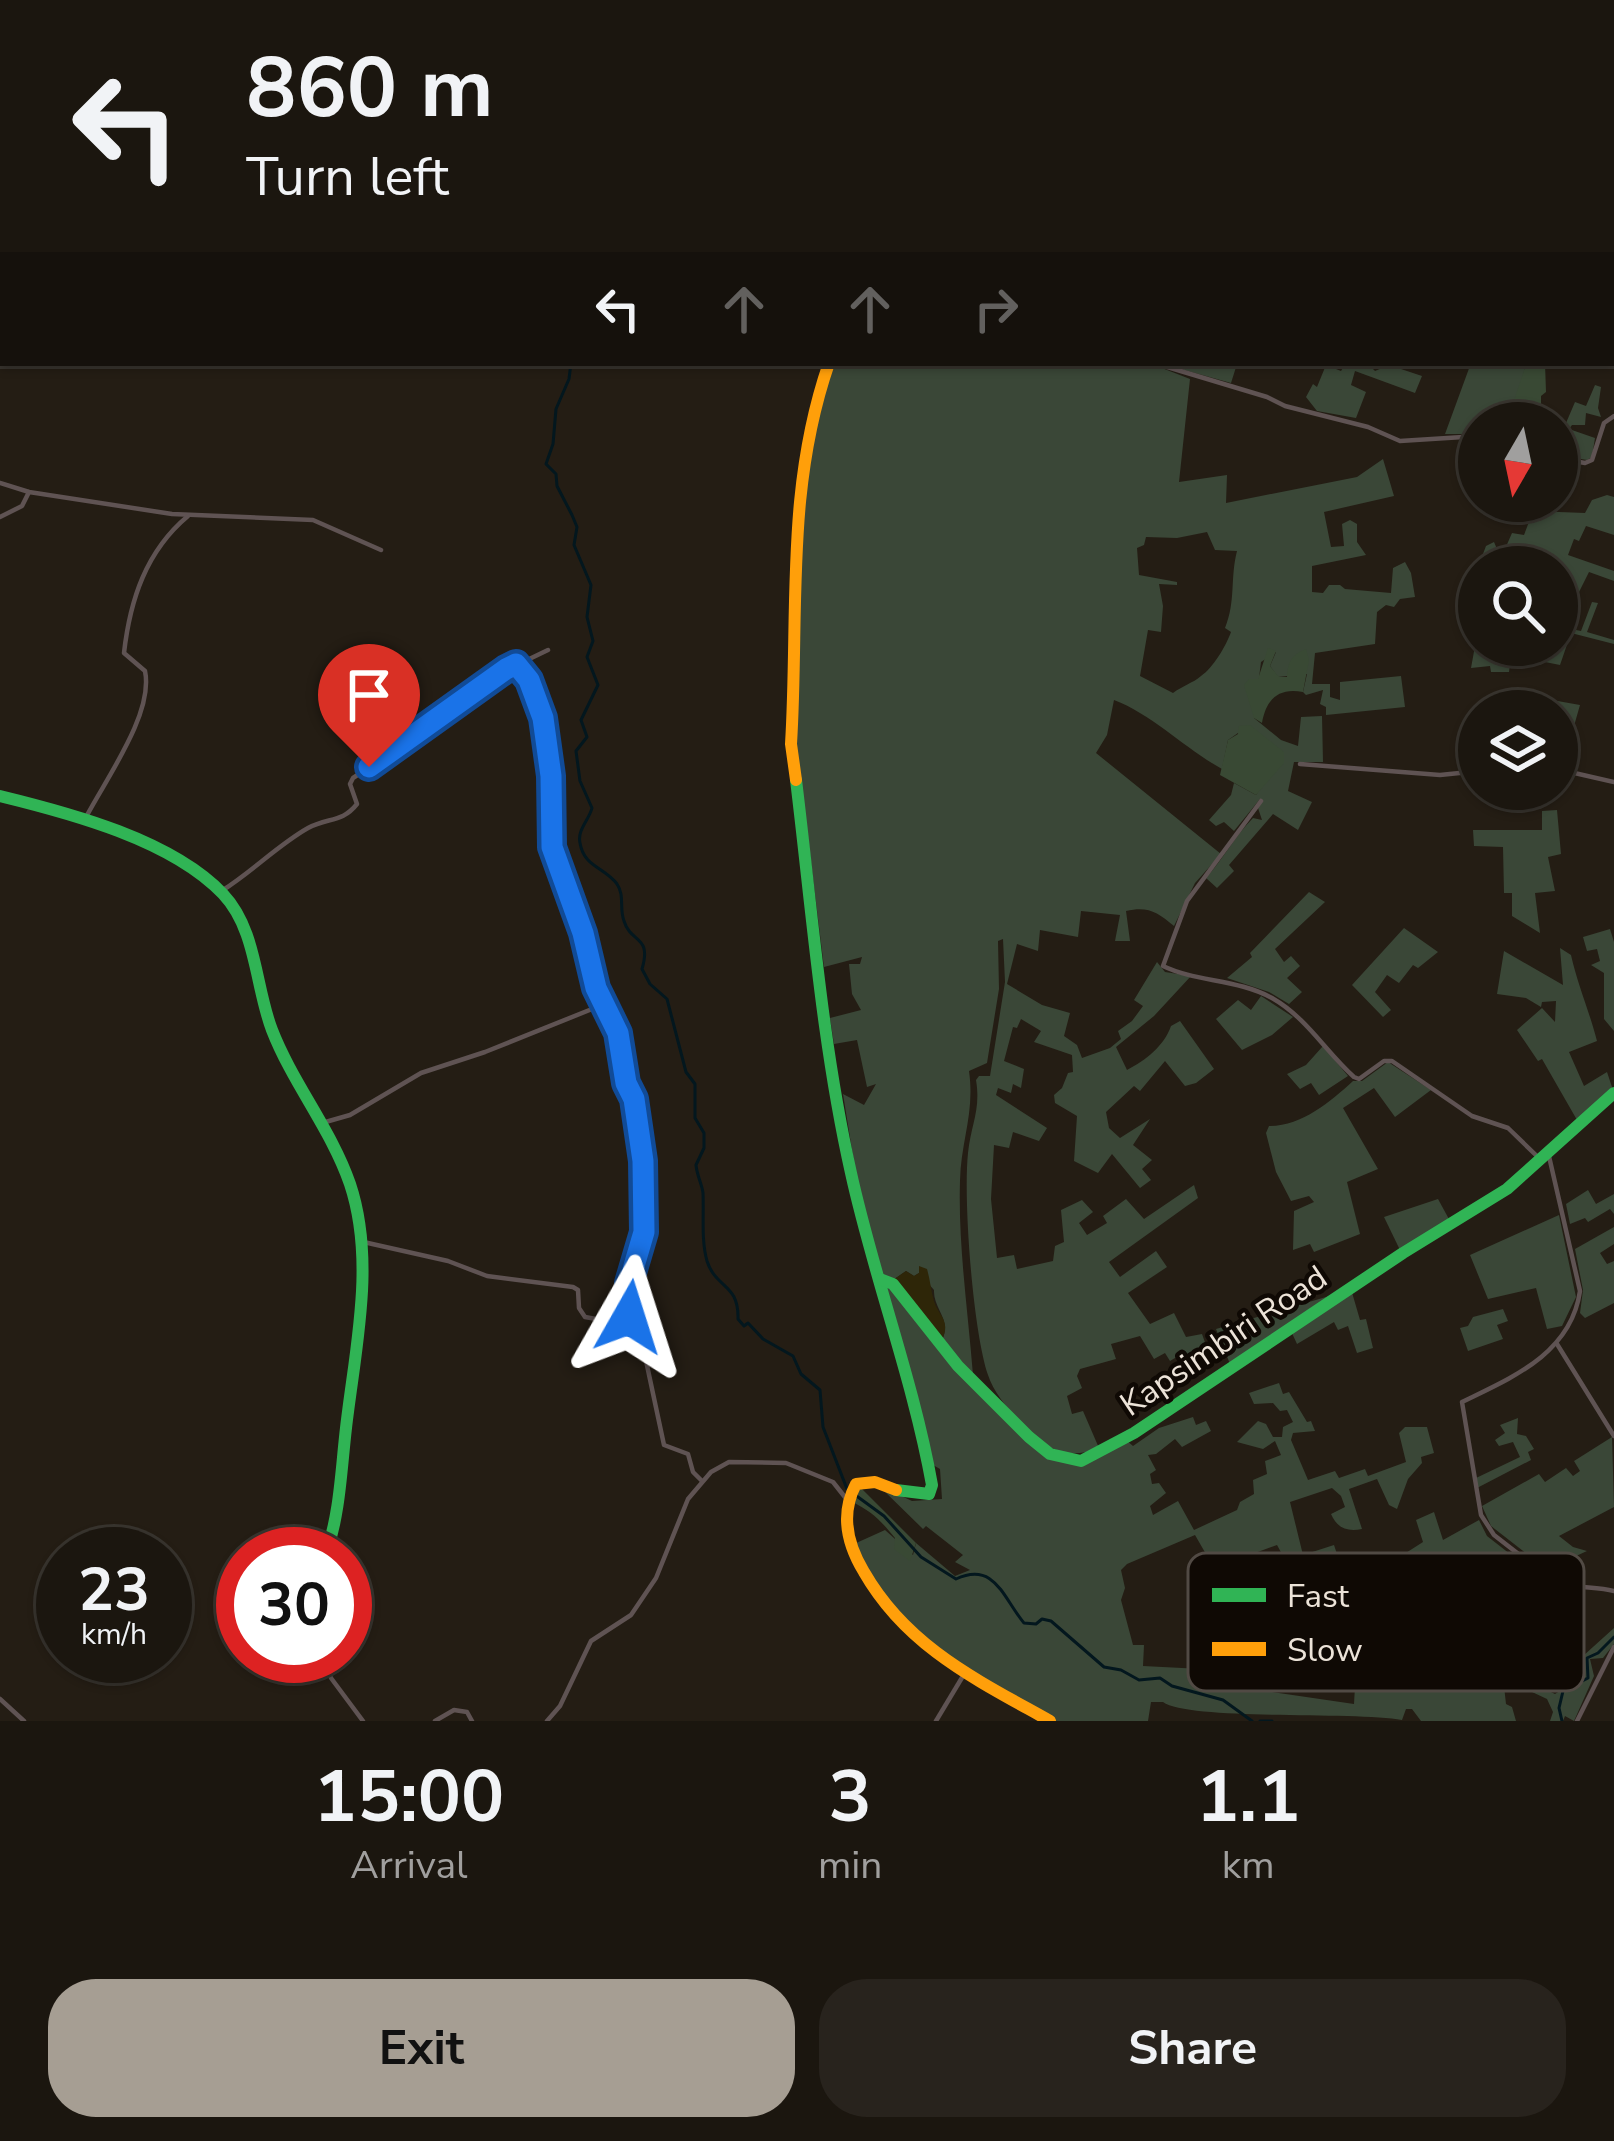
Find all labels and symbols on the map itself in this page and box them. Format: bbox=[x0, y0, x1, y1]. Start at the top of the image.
north arrow bbox=[1458, 402, 1578, 522]
pin bbox=[318, 644, 420, 767]
position arrow bbox=[566, 1254, 692, 1380]
street label: Kapsimbiri Road bbox=[1111, 1255, 1336, 1427]
speed limit sign: 30 bbox=[216, 1527, 372, 1683]
legend bbox=[1188, 1553, 1584, 1691]
text: Fast bbox=[1287, 1574, 1350, 1619]
text: Slow bbox=[1287, 1628, 1363, 1673]

